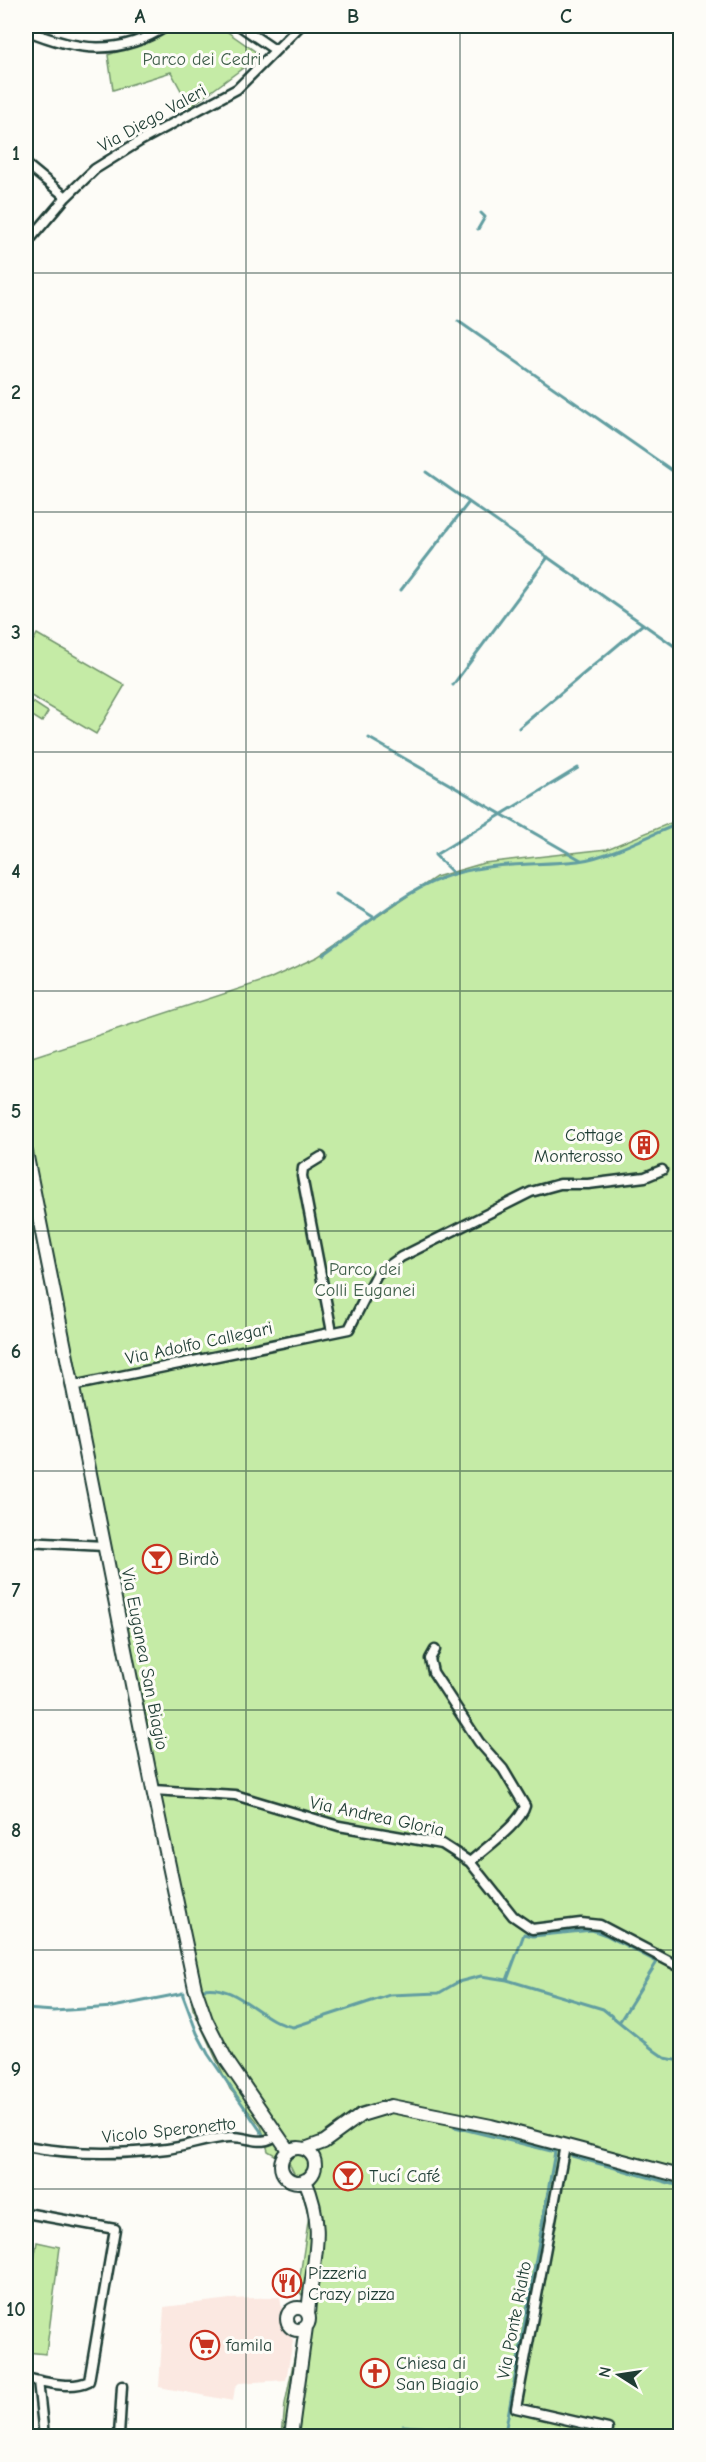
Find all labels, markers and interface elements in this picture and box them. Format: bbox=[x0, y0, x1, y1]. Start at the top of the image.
text: A bbox=[134, 5, 146, 28]
text: B bbox=[347, 5, 359, 28]
text: C bbox=[560, 5, 572, 28]
park label: Parco dei Cedri bbox=[143, 49, 261, 70]
street label: Via Diego Valeri bbox=[94, 80, 210, 157]
text: 1 bbox=[12, 142, 20, 165]
text: 2 bbox=[11, 381, 21, 404]
text: 3 bbox=[11, 621, 21, 644]
text: 4 bbox=[11, 860, 21, 883]
text: 5 bbox=[11, 1100, 21, 1123]
place label: Cottage Monterosso bbox=[534, 1125, 623, 1167]
building icon: Cottage Monterosso bbox=[628, 1129, 660, 1161]
park label: Parco dei Colli Euganei bbox=[315, 1259, 415, 1301]
street label: Via Adolfo Callegari bbox=[124, 1318, 275, 1369]
text: 6 bbox=[11, 1340, 21, 1363]
bar icon: Birdò bbox=[141, 1543, 173, 1575]
place label: Birdò bbox=[178, 1549, 219, 1570]
street label: Via Euganea San Biagio bbox=[117, 1566, 172, 1752]
text: 7 bbox=[12, 1579, 21, 1602]
street label: Via Andrea Gloria bbox=[308, 1792, 446, 1841]
text: 8 bbox=[11, 1819, 21, 1842]
text: 9 bbox=[11, 2058, 21, 2081]
street label: Vicolo Speronetto bbox=[101, 2113, 237, 2148]
bar icon: Tucí Café bbox=[332, 2160, 364, 2192]
place label: Tucí Café bbox=[369, 2166, 440, 2187]
street label: Via Ponte Rialto bbox=[493, 2259, 536, 2381]
place label: Pizzeria Crazy pizza bbox=[308, 2263, 395, 2305]
restaurant icon: Pizzeria Crazy pizza bbox=[271, 2267, 303, 2299]
text: 10 bbox=[6, 2298, 26, 2321]
supermarket icon: famila bbox=[189, 2329, 221, 2361]
place label: famila bbox=[225, 2335, 272, 2356]
north arrow bbox=[589, 2345, 649, 2405]
place label: Chiesa di San Biagio bbox=[396, 2353, 479, 2395]
church icon: Chiesa di San Biagio bbox=[359, 2357, 391, 2389]
text: N bbox=[595, 2365, 615, 2379]

